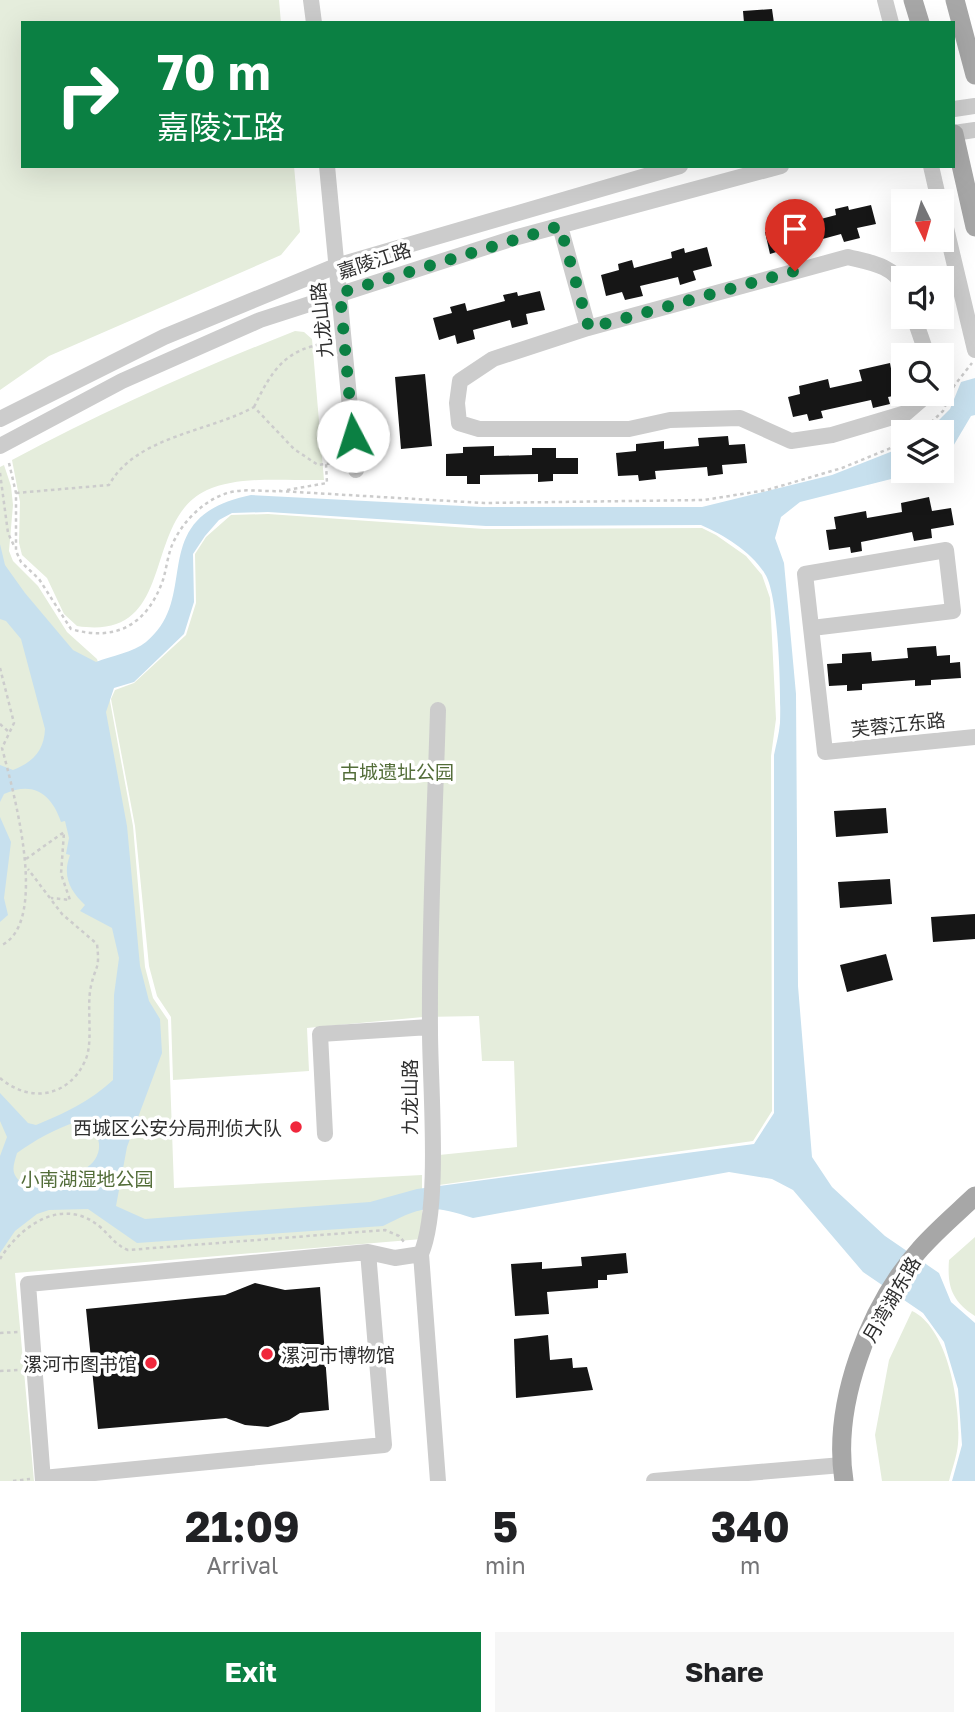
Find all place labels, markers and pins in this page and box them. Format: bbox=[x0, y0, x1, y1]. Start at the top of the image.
pin bbox=[765, 199, 825, 271]
place label: 西城区公安分局刑侦大队 bbox=[73, 1116, 282, 1139]
marker: 西城区公安分局刑侦大队 bbox=[288, 1119, 304, 1135]
place label: 漯河市博物馆 bbox=[281, 1343, 395, 1366]
marker: 漯河市博物馆 bbox=[259, 1346, 275, 1362]
place label: 漯河市图书馆 bbox=[23, 1352, 137, 1375]
marker: 漯河市图书馆 bbox=[143, 1355, 159, 1371]

